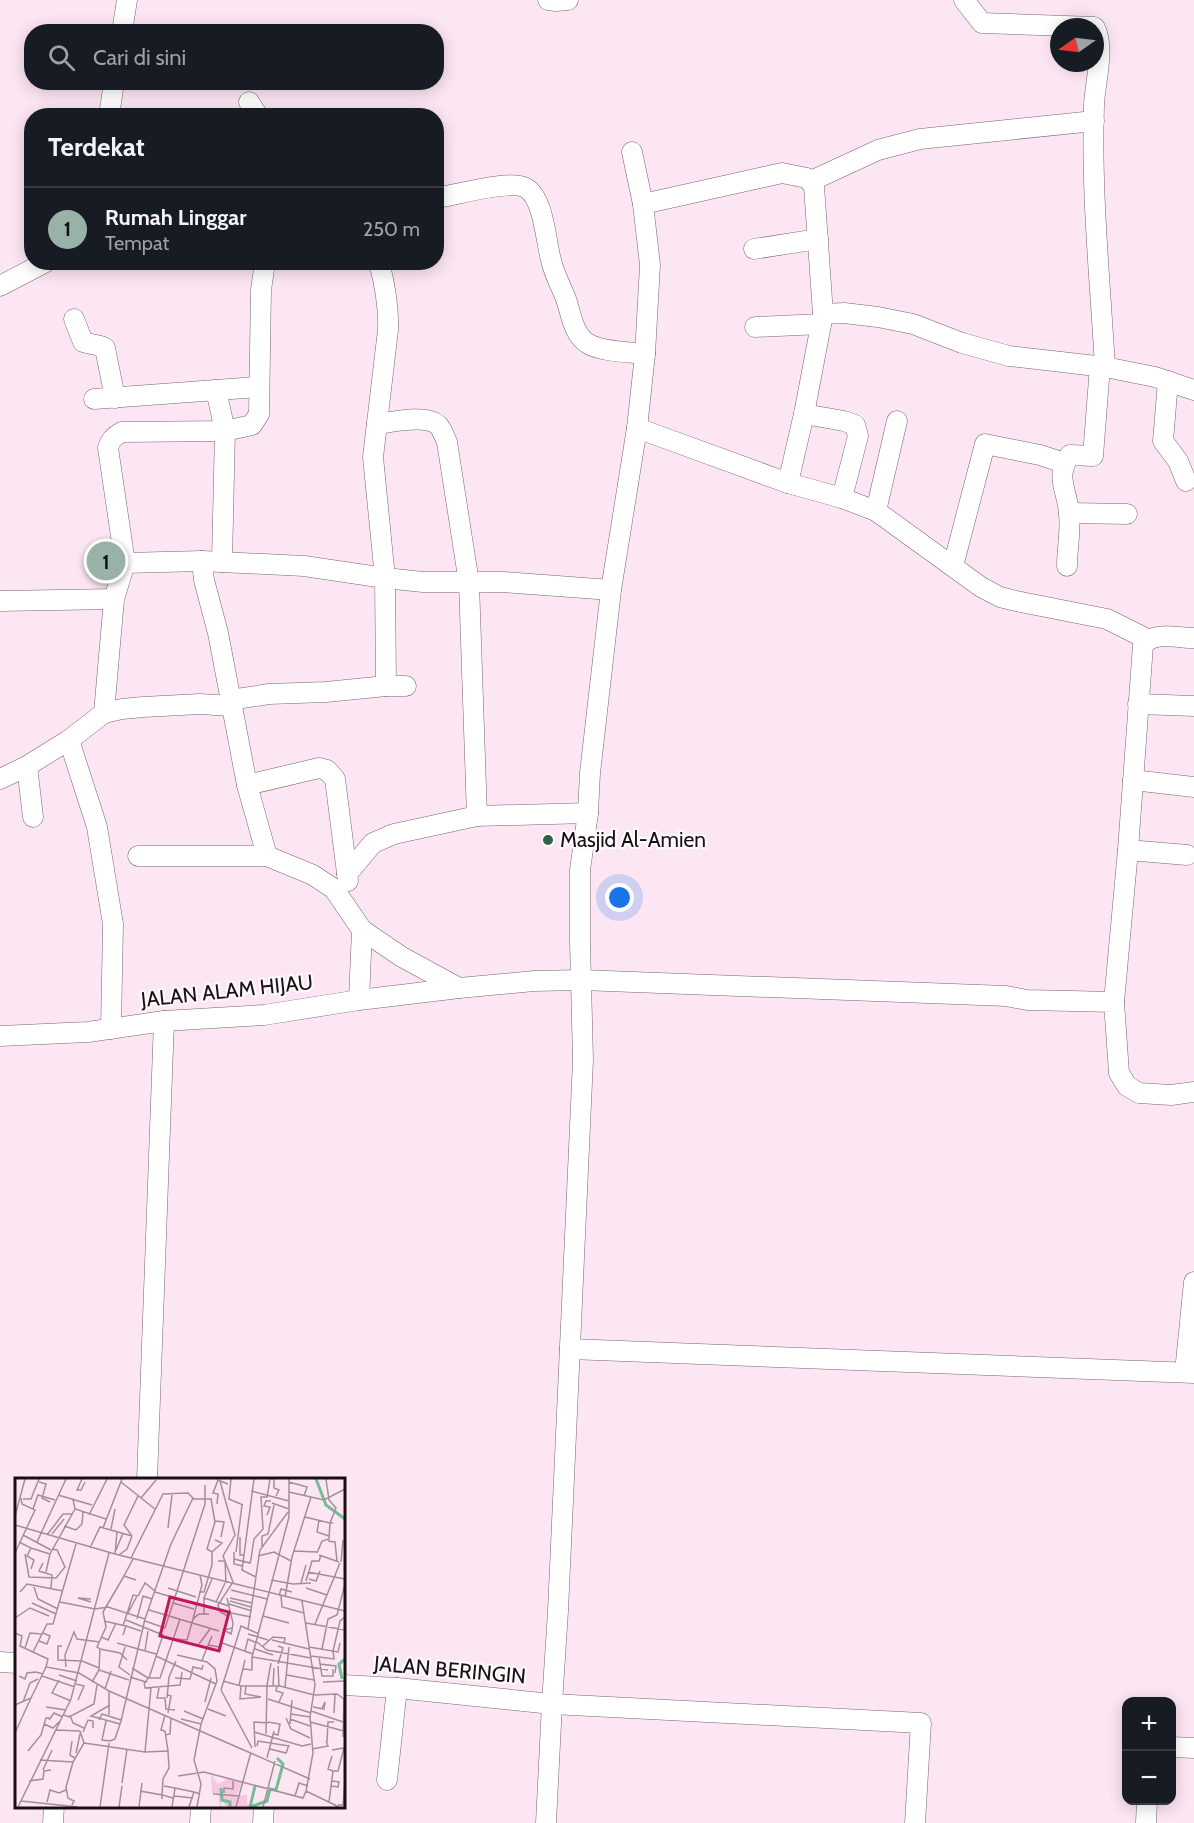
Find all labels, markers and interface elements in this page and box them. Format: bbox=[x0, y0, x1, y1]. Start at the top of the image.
north arrow bbox=[1050, 18, 1104, 72]
search box bbox=[24, 24, 444, 90]
icon: search bbox=[45, 41, 78, 74]
text: Cari di sini bbox=[93, 44, 186, 71]
text: Terdekat bbox=[48, 131, 145, 163]
text: Rumah Linggar bbox=[105, 204, 246, 231]
text: 1 bbox=[64, 217, 71, 241]
text: 250 m bbox=[363, 217, 420, 241]
text: Tempat bbox=[105, 231, 169, 255]
pin: 1 bbox=[86, 538, 126, 584]
place label: Masjid Al-Amien bbox=[560, 827, 706, 853]
marker: Masjid Al-Amien bbox=[541, 833, 555, 847]
your location bbox=[605, 883, 634, 912]
street label: JALAN ALAM HIJAU bbox=[139, 969, 314, 1012]
inset map bbox=[15, 1478, 345, 1808]
street label: JALAN BERINGIN bbox=[372, 1650, 527, 1689]
map controls bbox=[1122, 1697, 1176, 1805]
button: + bbox=[1122, 1697, 1176, 1751]
button: − bbox=[1122, 1751, 1176, 1805]

